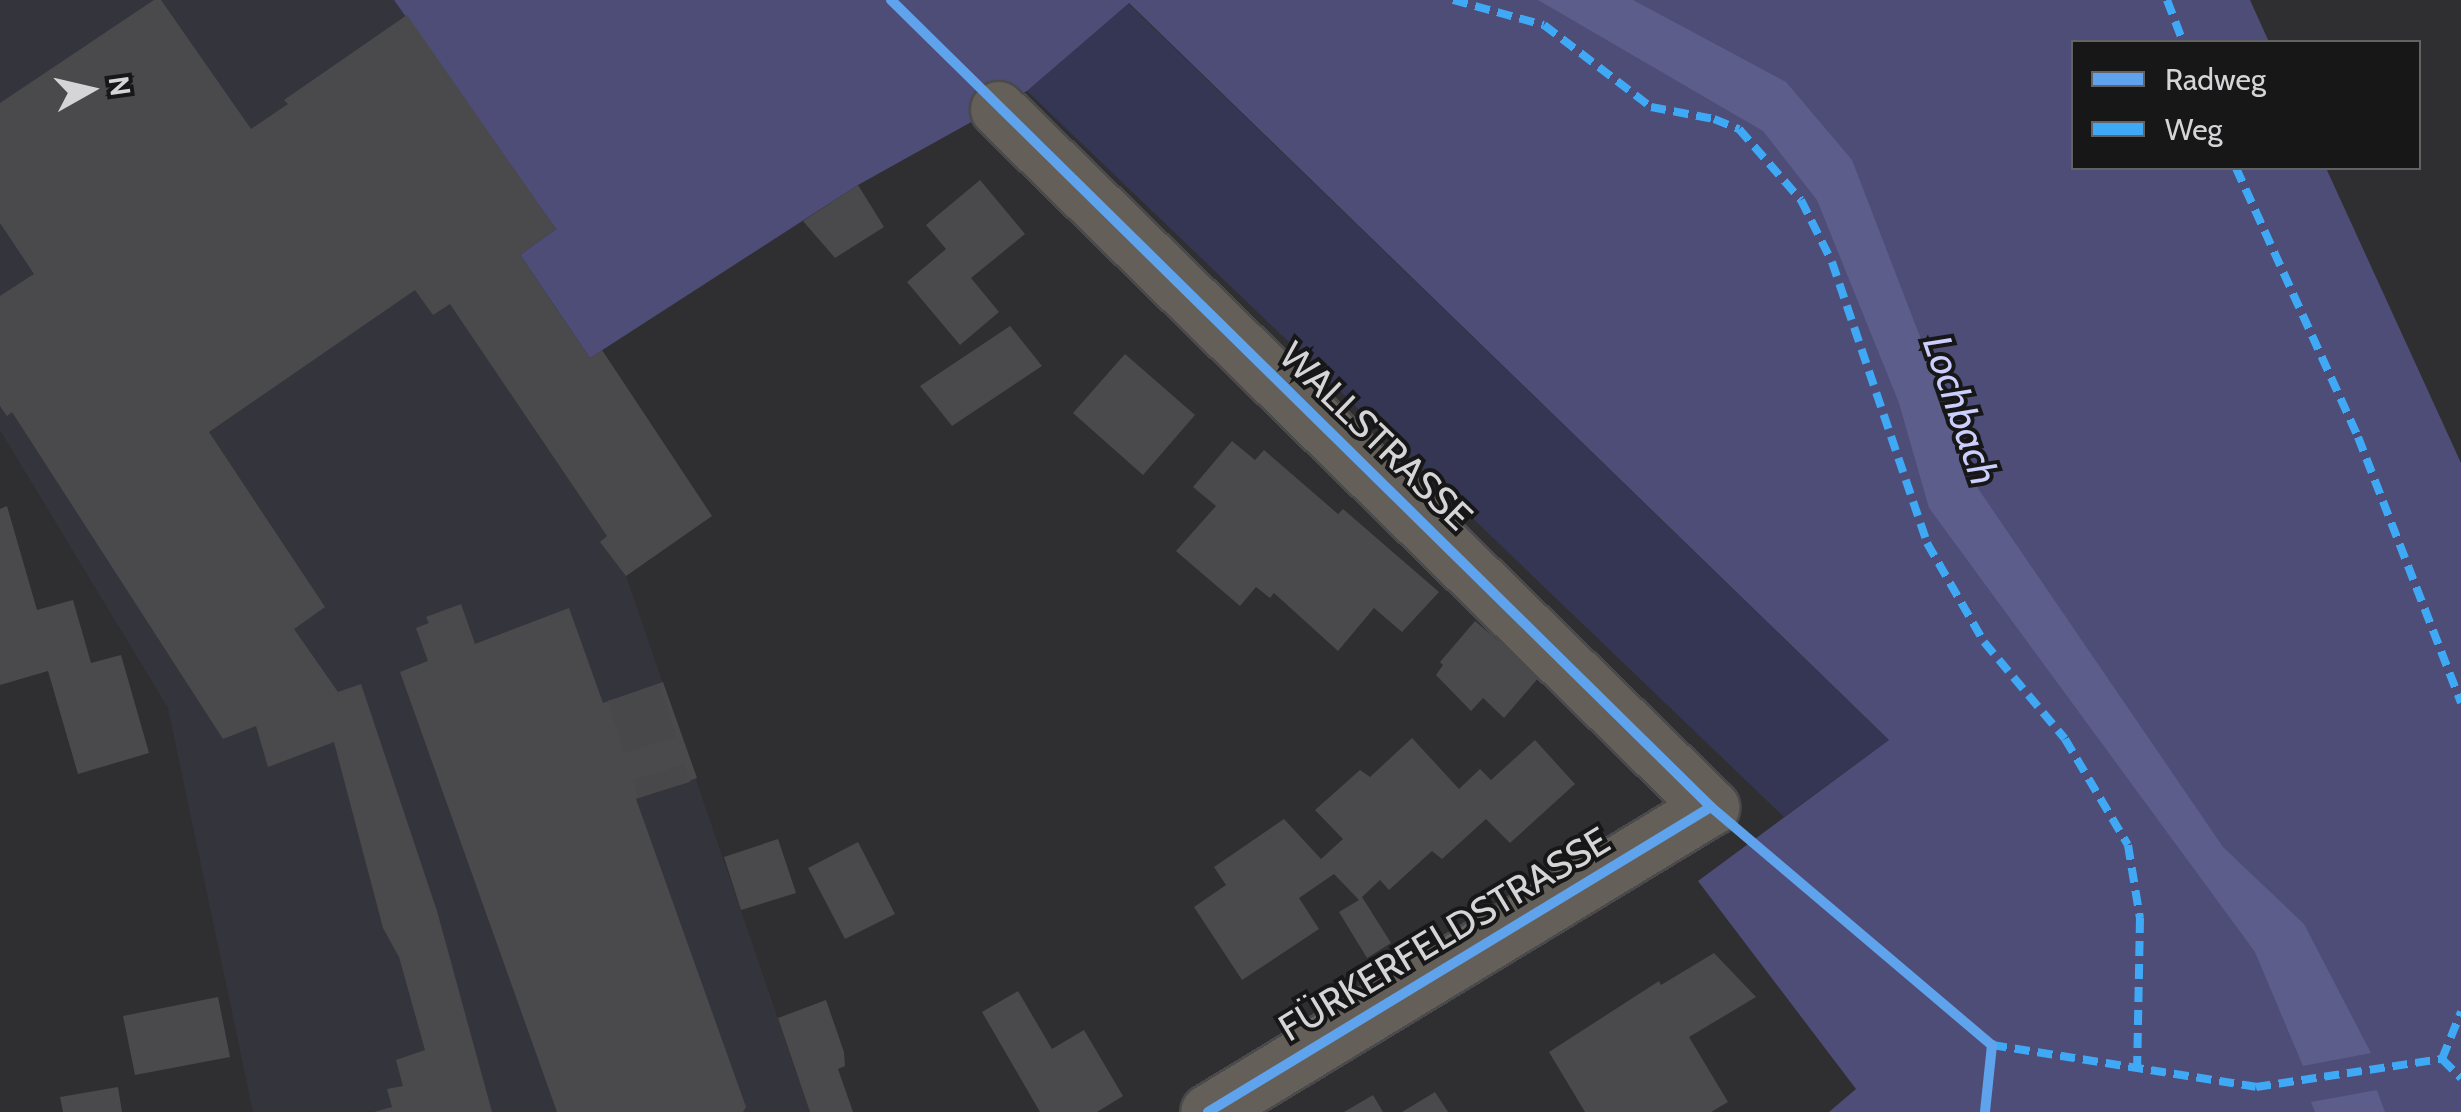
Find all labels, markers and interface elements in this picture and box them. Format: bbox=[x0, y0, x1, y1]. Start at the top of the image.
north arrow bbox=[40, 40, 140, 140]
legend bbox=[2071, 40, 2421, 170]
text: Radweg bbox=[2165, 61, 2266, 98]
text: N bbox=[101, 74, 138, 98]
text: Weg bbox=[2165, 111, 2223, 148]
water label: Lochbach bbox=[1913, 329, 2009, 491]
street label: WALLSTRASSE bbox=[1270, 333, 1482, 539]
street label: FÜRKERFELDSTRASSE bbox=[1270, 817, 1618, 1051]

